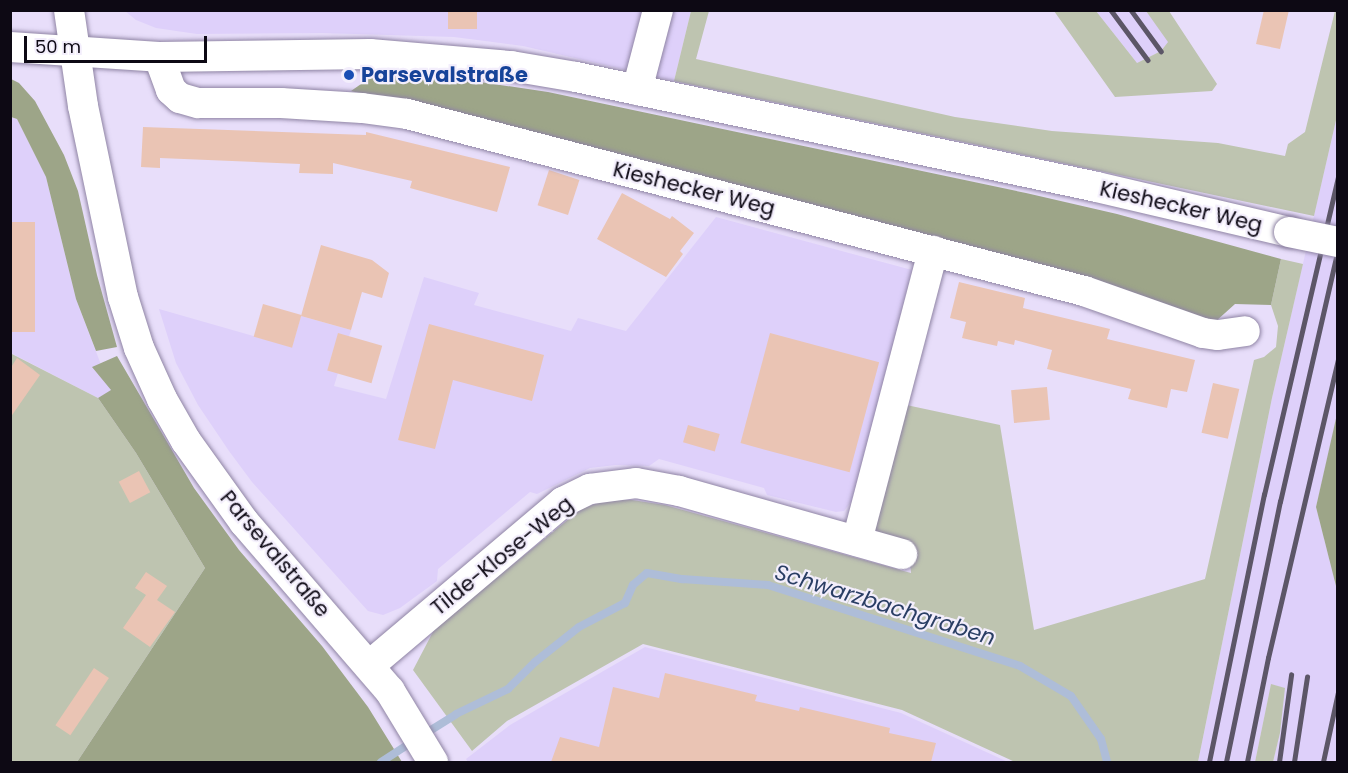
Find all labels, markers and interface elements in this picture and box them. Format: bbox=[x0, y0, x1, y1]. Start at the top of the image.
scale bar bbox=[27, 24, 210, 62]
text: 50 m bbox=[35, 34, 81, 59]
place label: Parsevalstraße bbox=[361, 62, 528, 88]
marker: Parsevalstraße bbox=[342, 68, 356, 82]
street label: Kieshecker Weg bbox=[610, 157, 778, 221]
street label: Kieshecker Weg bbox=[1097, 176, 1265, 238]
street label: Parsevalstraße bbox=[215, 486, 335, 622]
street label: Tilde-Klose-Weg bbox=[426, 491, 578, 621]
water label: Schwarzbachgraben bbox=[772, 559, 998, 651]

